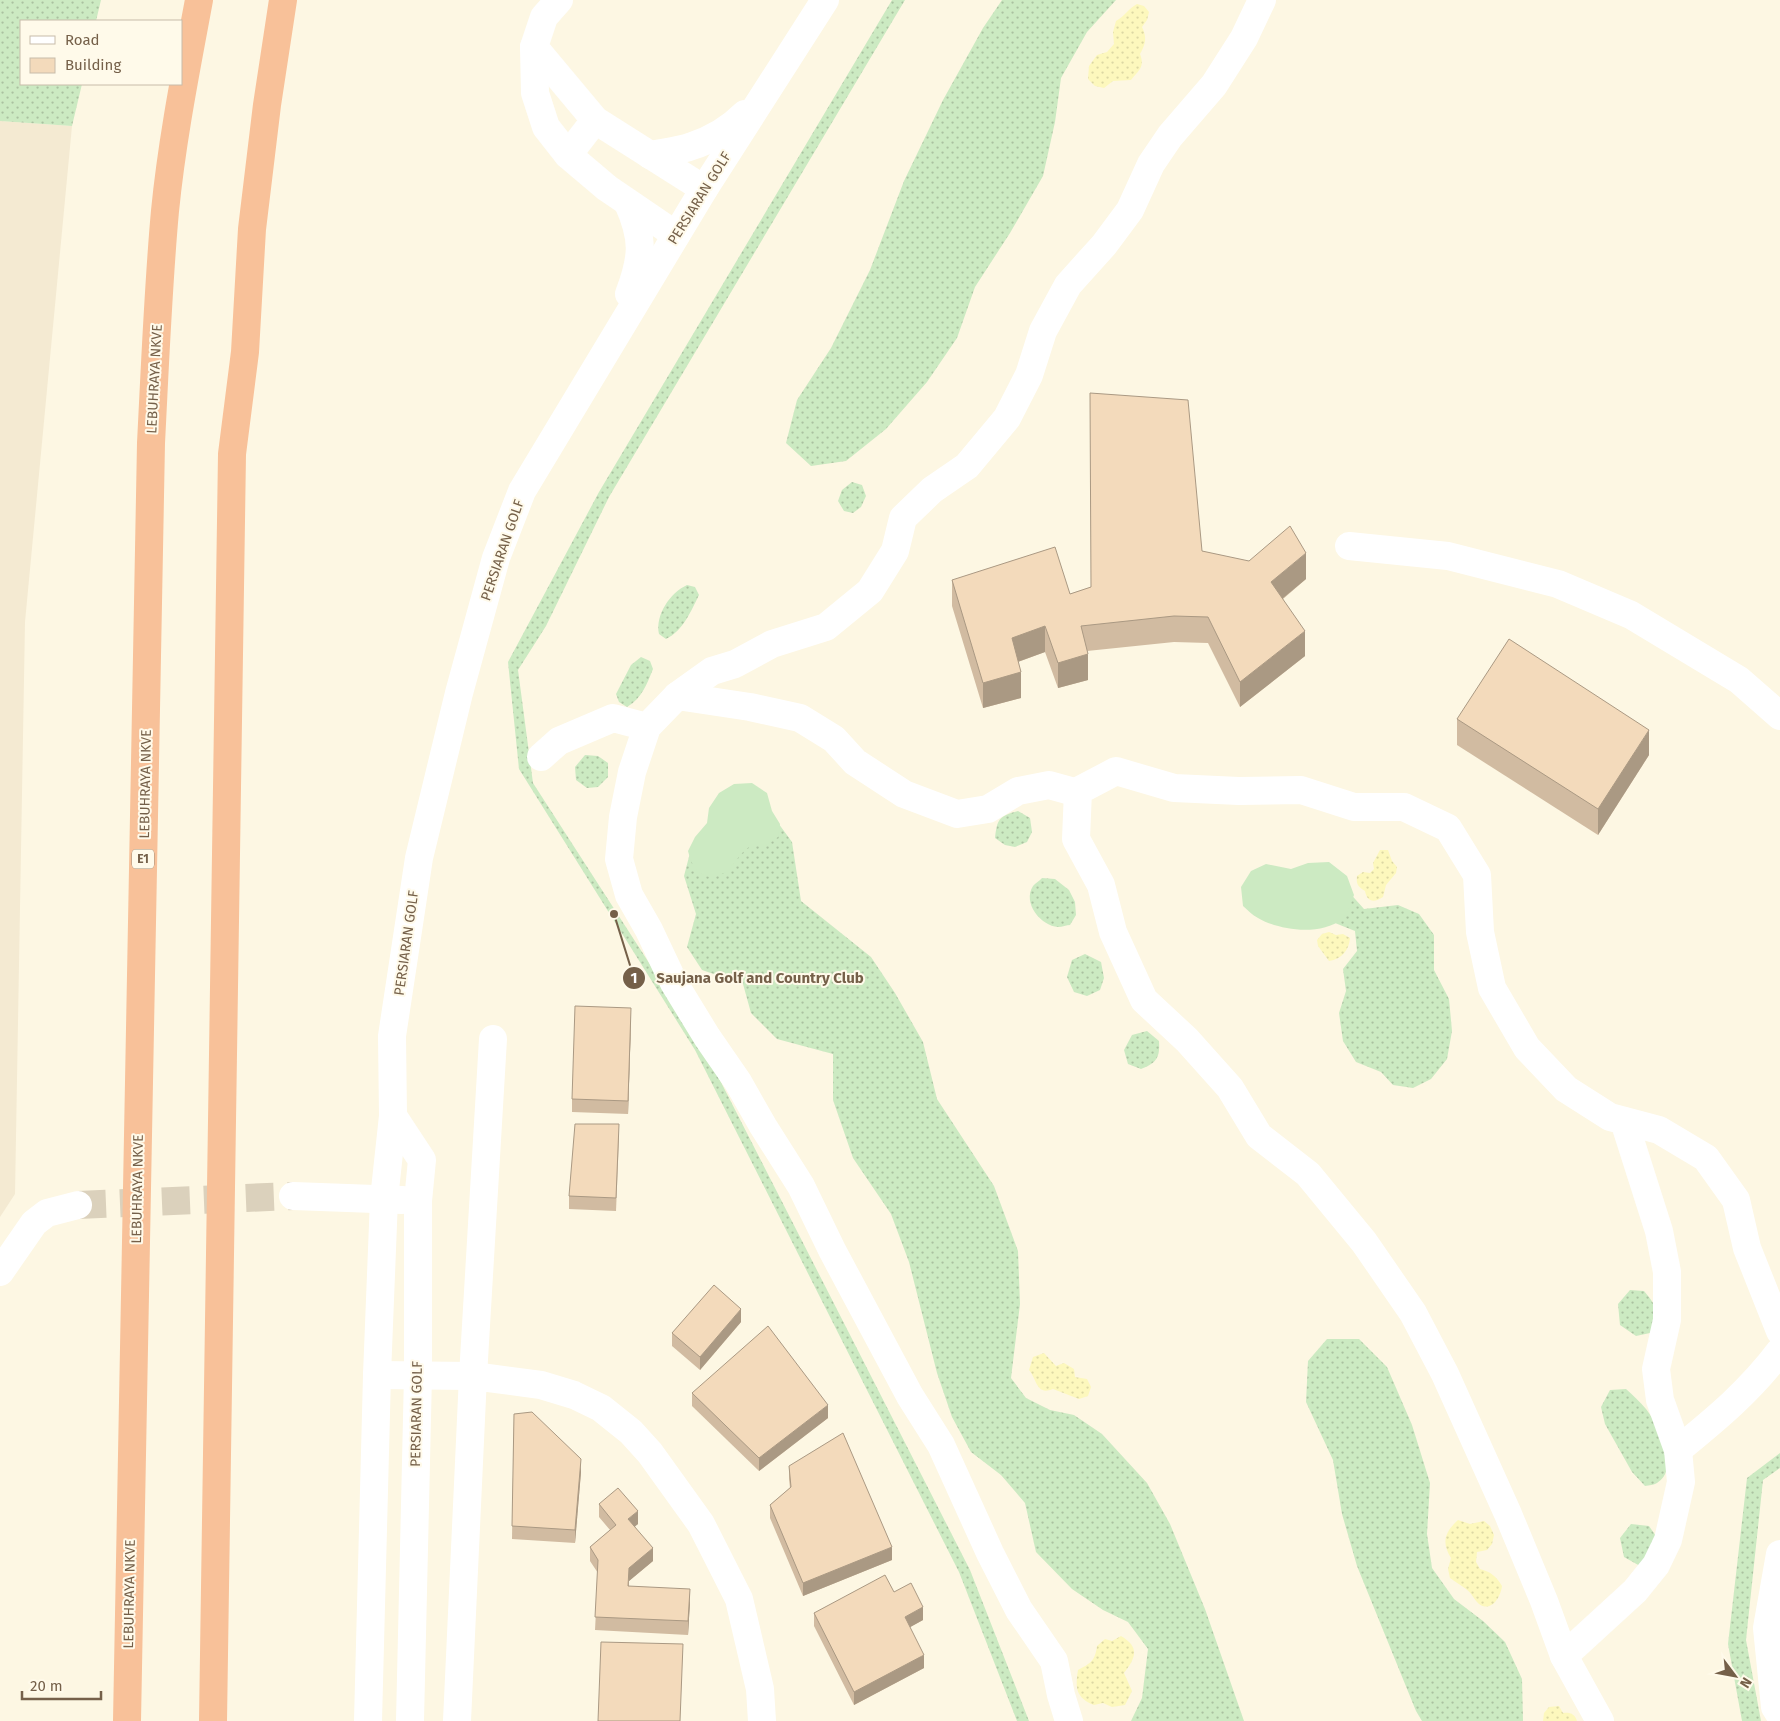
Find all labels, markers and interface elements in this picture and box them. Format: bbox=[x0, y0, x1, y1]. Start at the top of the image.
legend bbox=[20, 20, 182, 85]
text: Road bbox=[65, 31, 100, 49]
text: Building bbox=[65, 56, 121, 74]
street label: PERSIARAN GOLF bbox=[664, 149, 735, 248]
street label: LEBUHRAYA NKVE bbox=[143, 324, 166, 434]
street label: PERSIARAN GOLF bbox=[477, 497, 528, 603]
street label: LEBUHRAYA NKVE bbox=[136, 729, 155, 839]
road number: E1 bbox=[132, 850, 154, 869]
street label: PERSIARAN GOLF bbox=[391, 889, 422, 997]
callout: Saujana Golf and Country Club bbox=[621, 963, 873, 993]
text: 1 bbox=[631, 969, 637, 987]
text: Saujana Golf and Country Club bbox=[656, 969, 864, 987]
street label: LEBUHRAYA NKVE bbox=[128, 1134, 147, 1244]
street label: PERSIARAN GOLF bbox=[407, 1361, 426, 1467]
street label: LEBUHRAYA NKVE bbox=[120, 1539, 139, 1649]
north arrow bbox=[1710, 1651, 1760, 1701]
scale bar bbox=[22, 1668, 101, 1700]
text: N bbox=[1736, 1674, 1755, 1691]
text: 20 m bbox=[30, 1677, 63, 1695]

